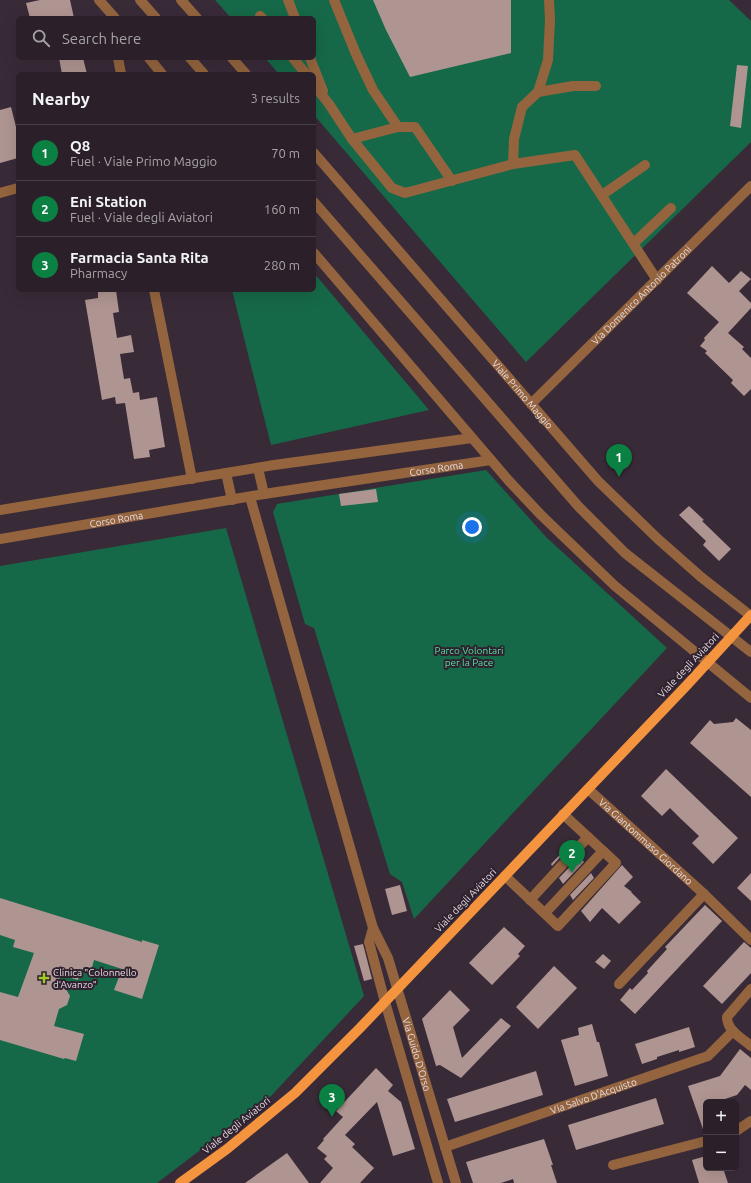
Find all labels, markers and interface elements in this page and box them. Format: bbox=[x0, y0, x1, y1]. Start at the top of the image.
search box bbox=[16, 16, 316, 60]
icon: search bbox=[30, 27, 52, 49]
text: Search here bbox=[62, 30, 141, 47]
text: Nearby bbox=[32, 89, 90, 108]
text: 3 results bbox=[250, 91, 300, 105]
text: Q8 bbox=[70, 137, 90, 154]
text: 1 bbox=[41, 146, 49, 160]
text: 70 m bbox=[271, 146, 300, 160]
text: Fuel · Viale Primo Maggio bbox=[70, 154, 217, 168]
text: Eni Station bbox=[70, 193, 147, 210]
text: 2 bbox=[41, 202, 49, 216]
text: 160 m bbox=[264, 202, 300, 216]
text: Fuel · Viale degli Aviatori bbox=[70, 210, 213, 224]
street label: Via Domenico Antonio Patroni bbox=[589, 244, 694, 347]
text: Farmacia Santa Rita bbox=[70, 249, 209, 266]
text: 3 bbox=[41, 258, 49, 272]
text: 280 m bbox=[264, 258, 300, 272]
text: Pharmacy bbox=[70, 266, 127, 280]
street label: Viale Primo Maggio bbox=[490, 358, 555, 431]
pin: 1 bbox=[606, 444, 632, 477]
street label: Corso Roma bbox=[409, 459, 464, 478]
street label: Corso Roma bbox=[89, 510, 144, 530]
your location bbox=[462, 517, 482, 537]
street label: Viale degli Aviatori bbox=[656, 631, 721, 700]
park label: Parco Volontari per la Pace bbox=[435, 645, 503, 668]
street label: Via Giantommaso Giordano bbox=[596, 797, 695, 887]
pin: 2 bbox=[559, 840, 585, 873]
street label: Viale degli Aviatori bbox=[432, 866, 498, 934]
place label: Clinica "Colonnello d'Avanzo" bbox=[53, 967, 137, 990]
marker: Clinica "Colonnello d'Avanzo" bbox=[38, 972, 50, 984]
street label: Via Guido D'Orso bbox=[400, 1016, 433, 1093]
street label: Via Salvo D'Acquisto bbox=[549, 1076, 638, 1116]
pin: 3 bbox=[319, 1084, 345, 1117]
street label: Viale degli Aviatori bbox=[200, 1095, 272, 1156]
map controls bbox=[703, 1099, 739, 1171]
button: + bbox=[703, 1099, 739, 1135]
button: − bbox=[703, 1135, 739, 1171]

